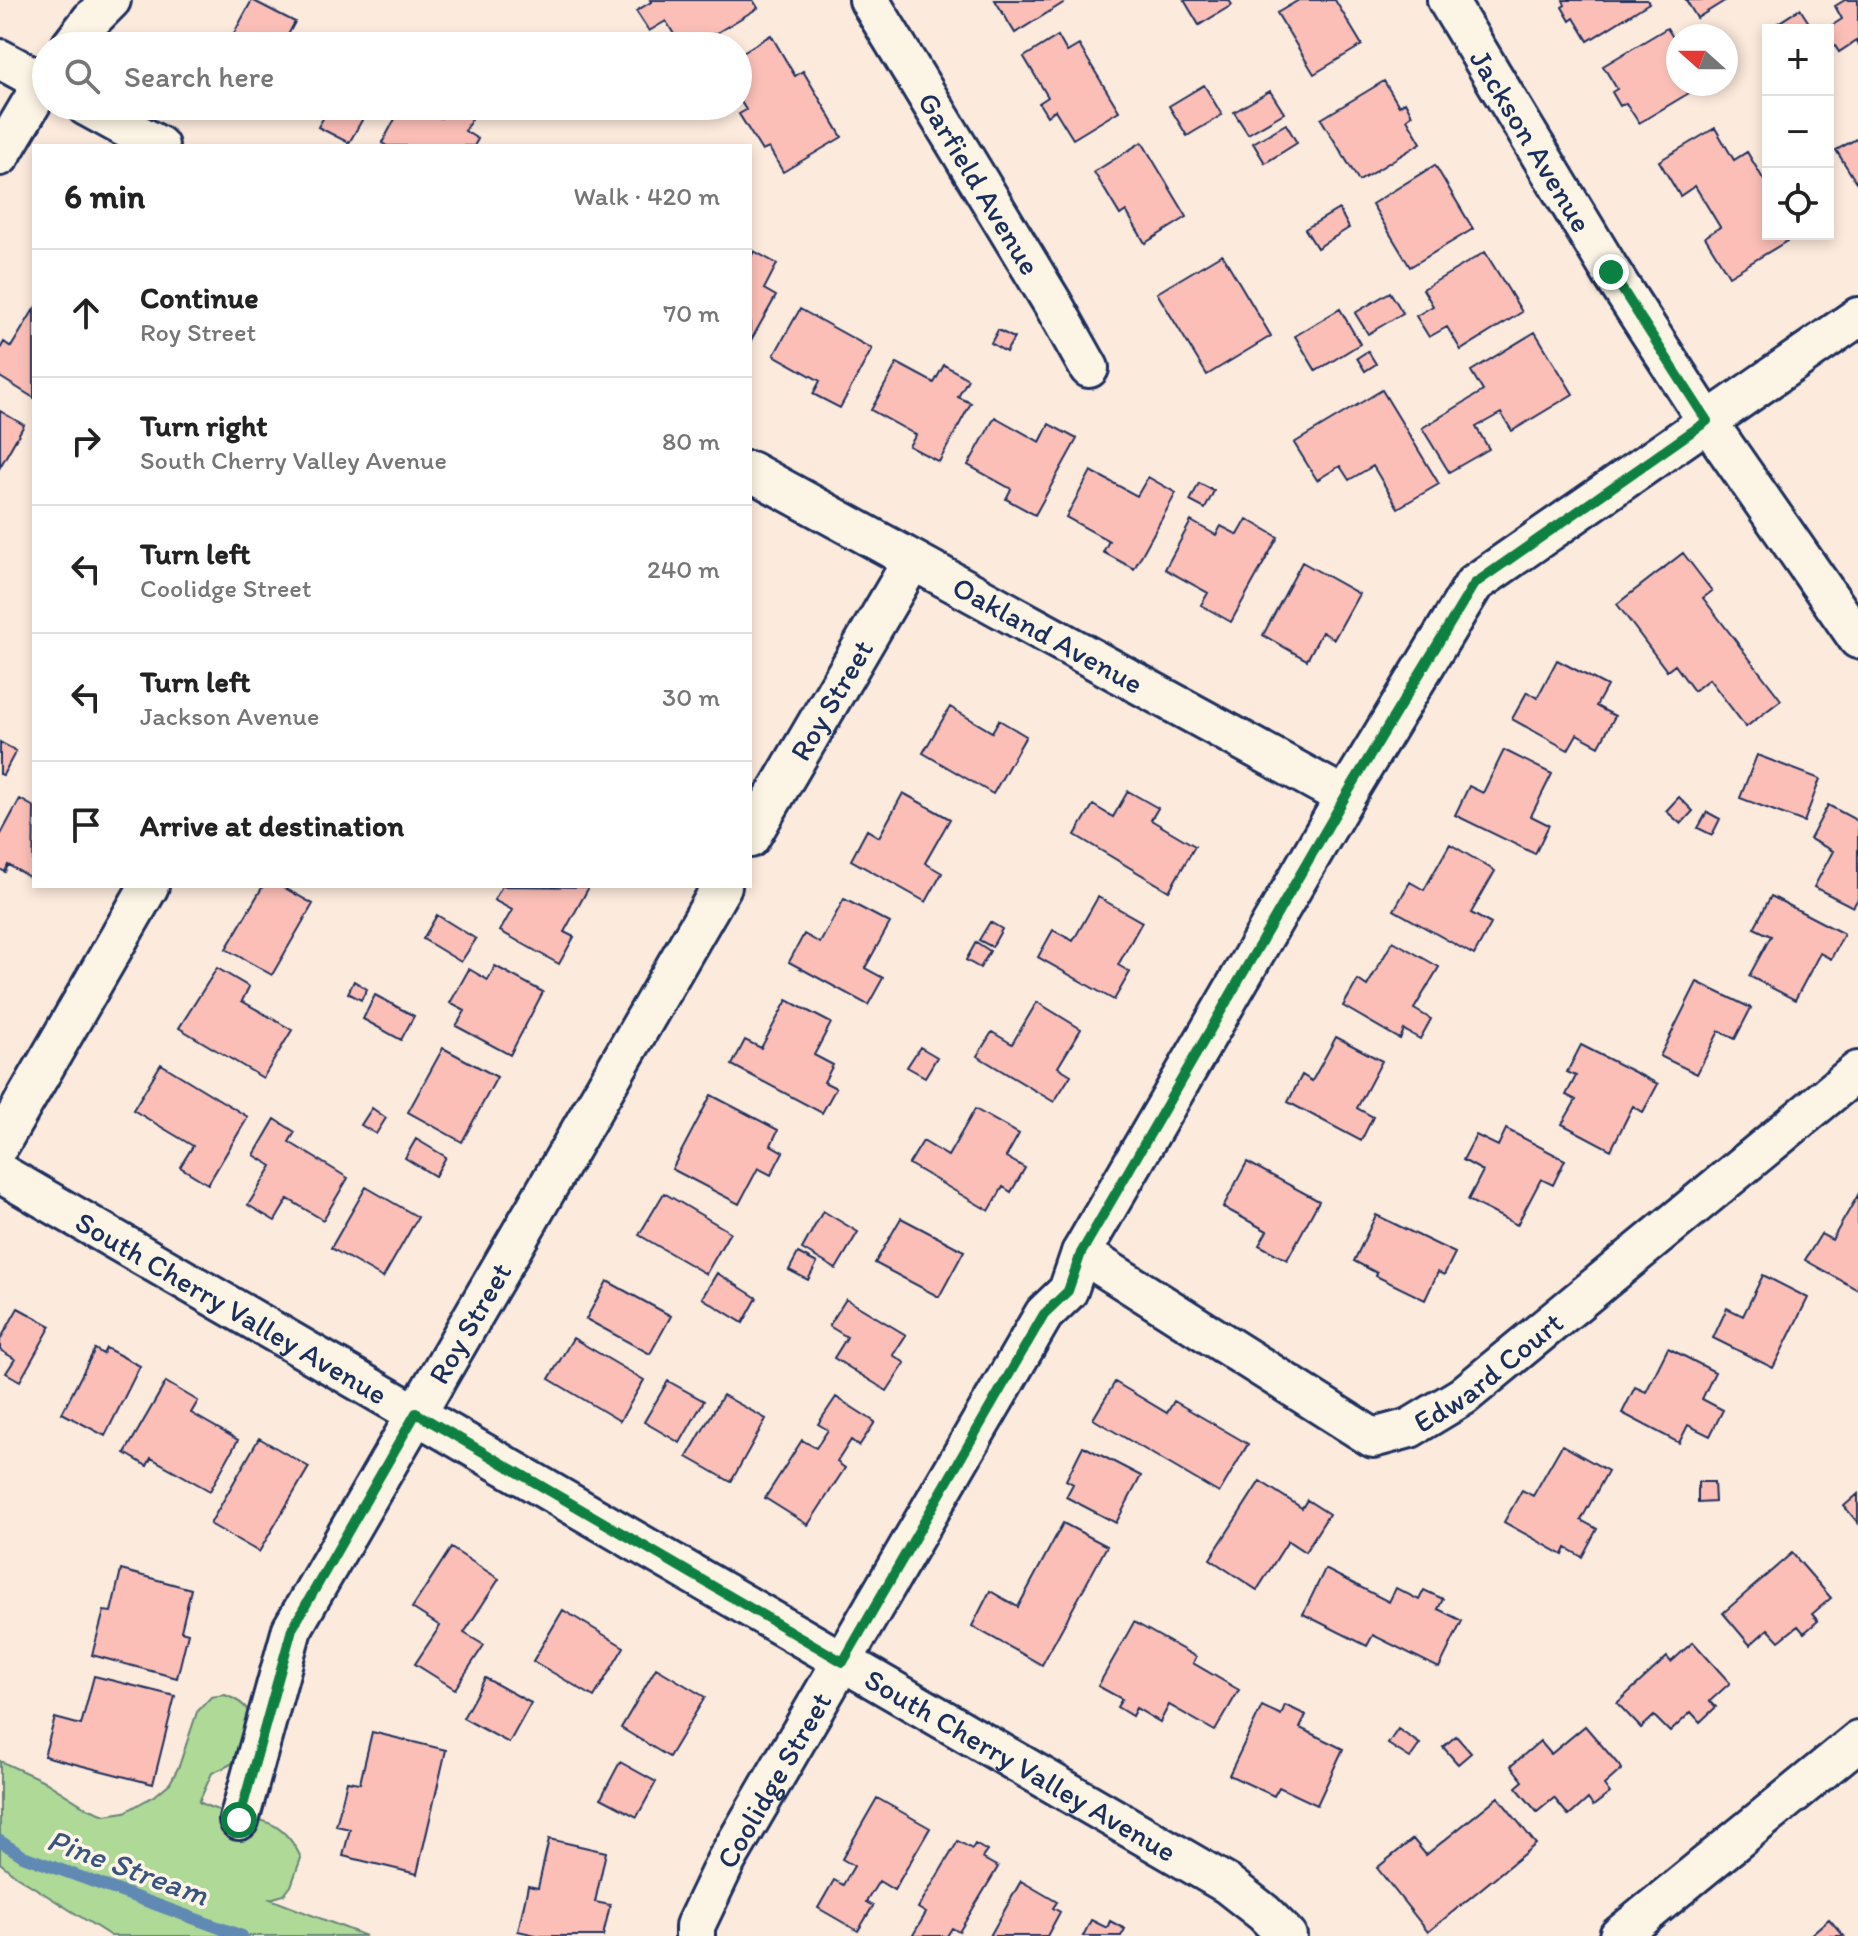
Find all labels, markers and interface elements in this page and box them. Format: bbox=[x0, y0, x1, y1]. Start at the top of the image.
north arrow bbox=[1666, 24, 1738, 96]
map controls bbox=[1762, 24, 1834, 240]
button: + bbox=[1762, 24, 1834, 96]
search box bbox=[32, 32, 752, 120]
street label: Jackson Avenue bbox=[1462, 42, 1601, 239]
icon: search bbox=[60, 54, 104, 98]
text: Search here bbox=[124, 58, 274, 95]
street label: Garfield Avenue bbox=[910, 85, 1049, 281]
button: − bbox=[1762, 96, 1834, 168]
button: locate bbox=[1762, 168, 1834, 240]
text: 6 min bbox=[64, 176, 145, 217]
text: Walk · 420 m bbox=[574, 180, 720, 212]
route end bbox=[1593, 254, 1629, 290]
text: Continue bbox=[140, 279, 259, 316]
icon: ahead bbox=[64, 291, 108, 335]
text: 70 m bbox=[663, 297, 720, 329]
text: Roy Street bbox=[140, 316, 256, 348]
text: Turn right bbox=[140, 407, 268, 444]
icon: right bbox=[64, 419, 108, 463]
text: 80 m bbox=[662, 425, 720, 457]
text: South Cherry Valley Avenue bbox=[140, 444, 447, 476]
text: Turn left bbox=[140, 535, 251, 572]
icon: left bbox=[64, 547, 108, 591]
text: 240 m bbox=[647, 553, 720, 585]
street label: Oakland Avenue bbox=[946, 567, 1150, 701]
text: Coolidge Street bbox=[140, 572, 312, 604]
street label: Roy Street bbox=[781, 633, 881, 767]
text: Turn left bbox=[140, 663, 251, 700]
icon: left bbox=[64, 675, 108, 719]
text: 30 m bbox=[662, 681, 720, 713]
text: Jackson Avenue bbox=[140, 700, 319, 732]
icon: arrive bbox=[64, 803, 108, 847]
text: Arrive at destination bbox=[140, 807, 404, 844]
street label: South Cherry Valley Avenue bbox=[69, 1203, 394, 1412]
street label: Roy Street bbox=[420, 1255, 519, 1390]
street label: Edward Court bbox=[1406, 1303, 1570, 1440]
street label: South Cherry Valley Avenue bbox=[858, 1660, 1183, 1869]
street label: Coolidge Street bbox=[707, 1685, 839, 1875]
route start bbox=[221, 1802, 257, 1838]
water label: Pine Stream bbox=[42, 1820, 214, 1914]

